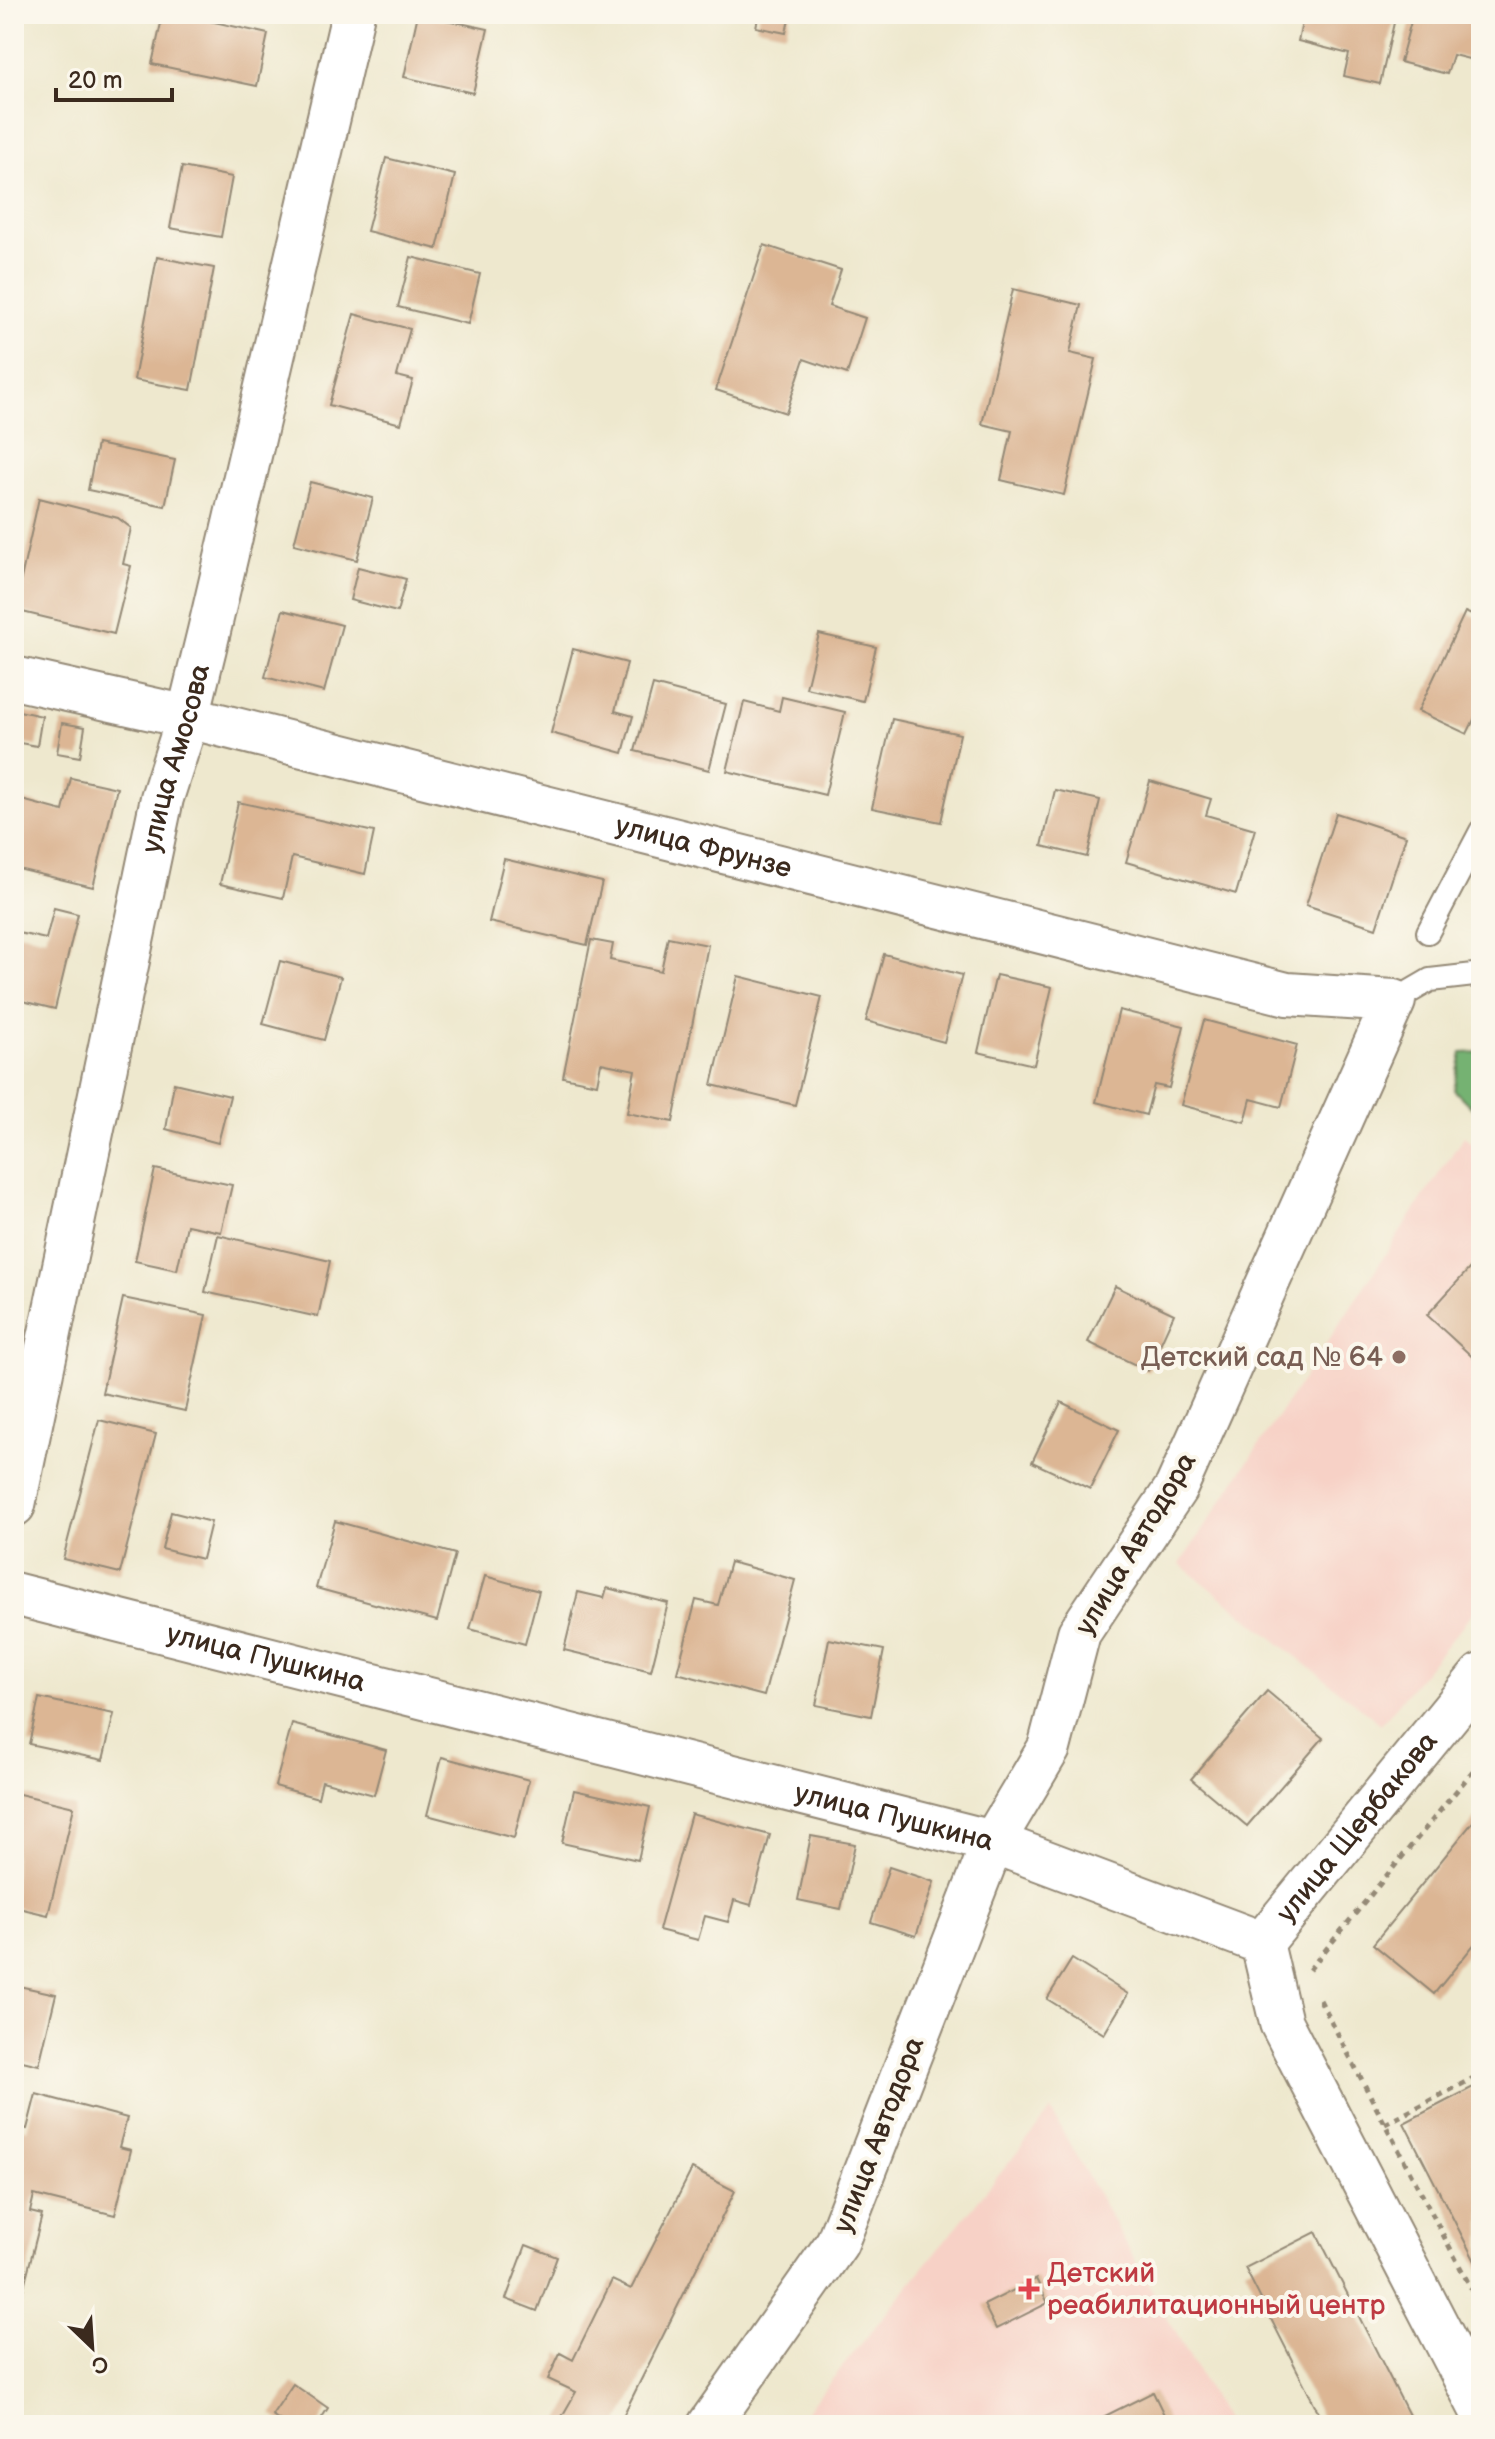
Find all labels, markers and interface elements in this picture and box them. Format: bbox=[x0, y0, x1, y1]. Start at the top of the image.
scale bar bbox=[56, 52, 172, 102]
text: 20 m bbox=[68, 66, 123, 95]
street label: улица Амосова bbox=[134, 660, 217, 856]
street label: улица Фрунзе bbox=[612, 809, 795, 885]
place label: Детский сад № 64 bbox=[1141, 1341, 1383, 1374]
marker: Детский сад № 64 bbox=[1390, 1348, 1408, 1366]
street label: улица Автодора bbox=[1069, 1446, 1204, 1641]
street label: улица Пушкина bbox=[163, 1617, 369, 1699]
street label: улица Щербакова bbox=[1269, 1725, 1445, 1929]
street label: улица Пушкина bbox=[791, 1776, 997, 1858]
street label: улица Автодора bbox=[827, 2032, 932, 2238]
place label: Детский реабилитационный центр bbox=[1047, 2257, 1386, 2322]
marker: Детский реабилитационный центр bbox=[1018, 2278, 1040, 2300]
north arrow bbox=[52, 2307, 132, 2387]
text: С bbox=[87, 2348, 112, 2379]

